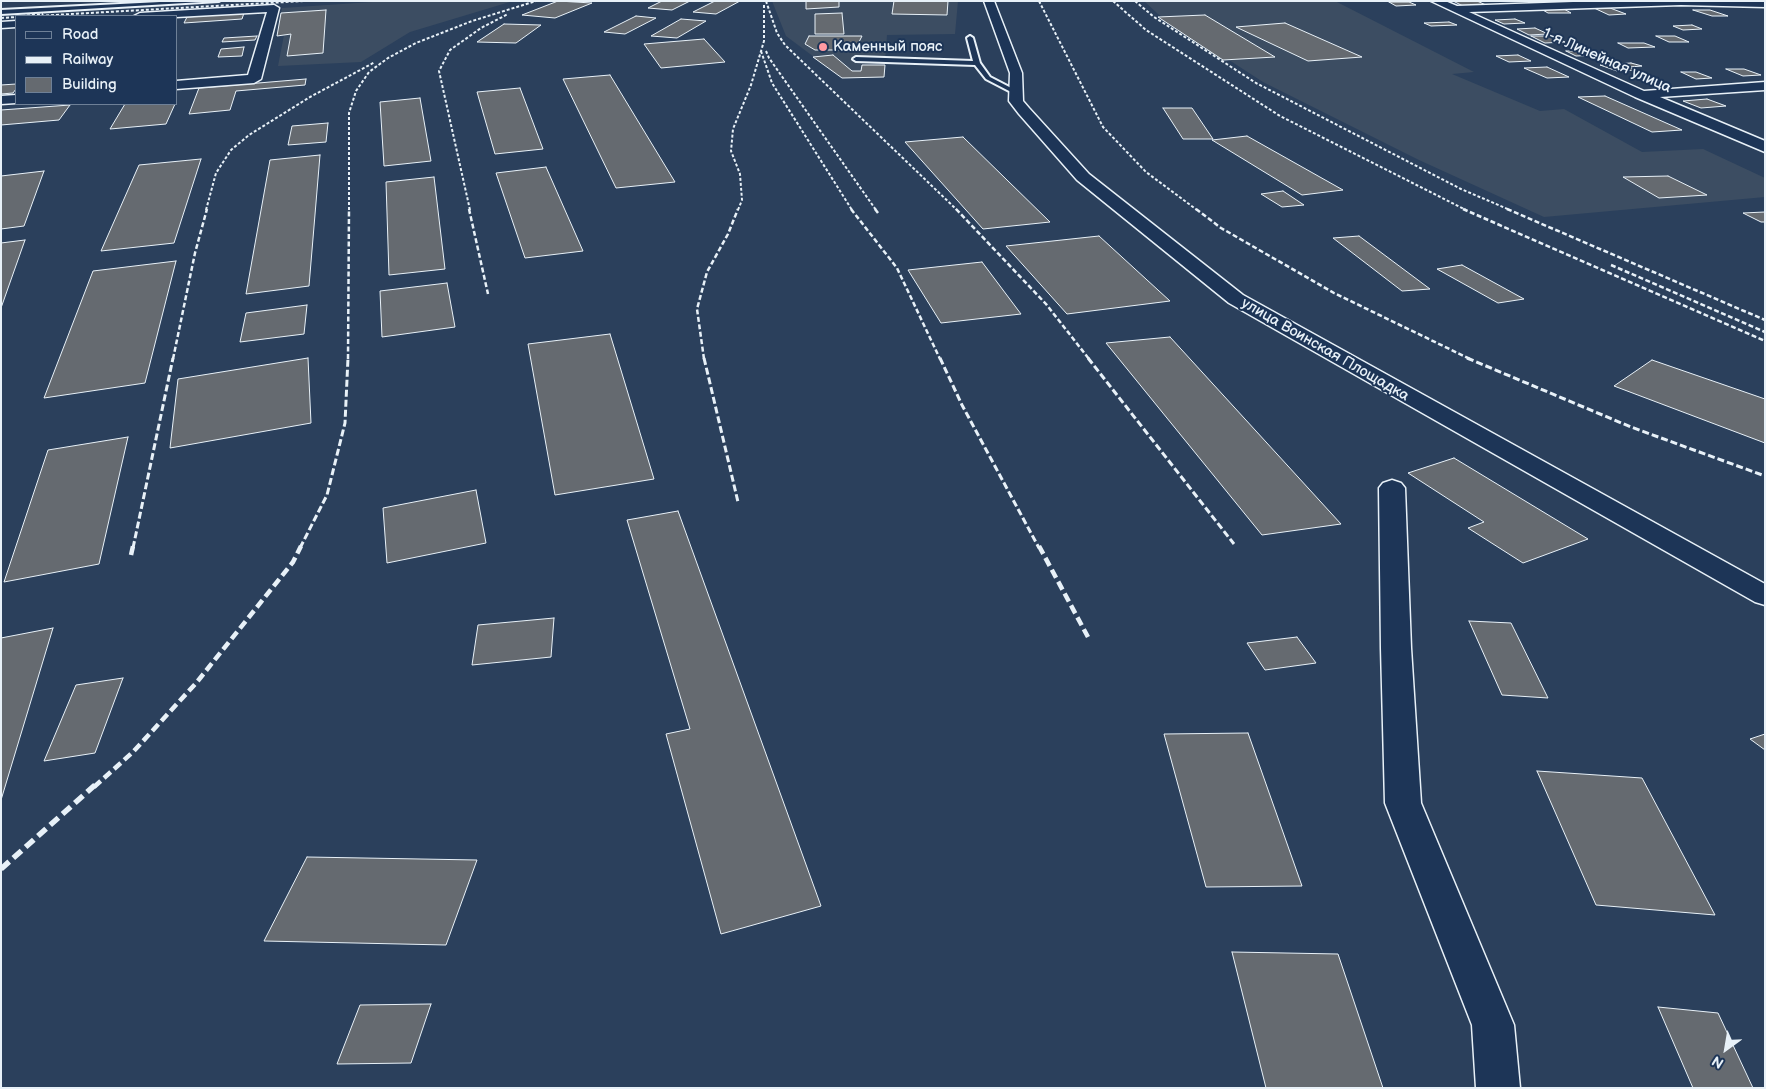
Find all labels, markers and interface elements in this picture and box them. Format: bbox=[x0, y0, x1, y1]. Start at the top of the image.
legend bbox=[15, 15, 178, 105]
text: Road bbox=[62, 25, 98, 44]
street label: 1-я Линейная улица bbox=[1540, 25, 1674, 97]
place label: Каменный пояс bbox=[833, 38, 942, 56]
marker: Каменный пояс bbox=[817, 41, 829, 53]
text: Railway bbox=[62, 50, 113, 69]
text: Building bbox=[62, 75, 117, 94]
street label: улица Воинская Площадка bbox=[1238, 295, 1412, 405]
north arrow bbox=[1701, 1024, 1751, 1074]
text: N bbox=[1709, 1052, 1727, 1072]

